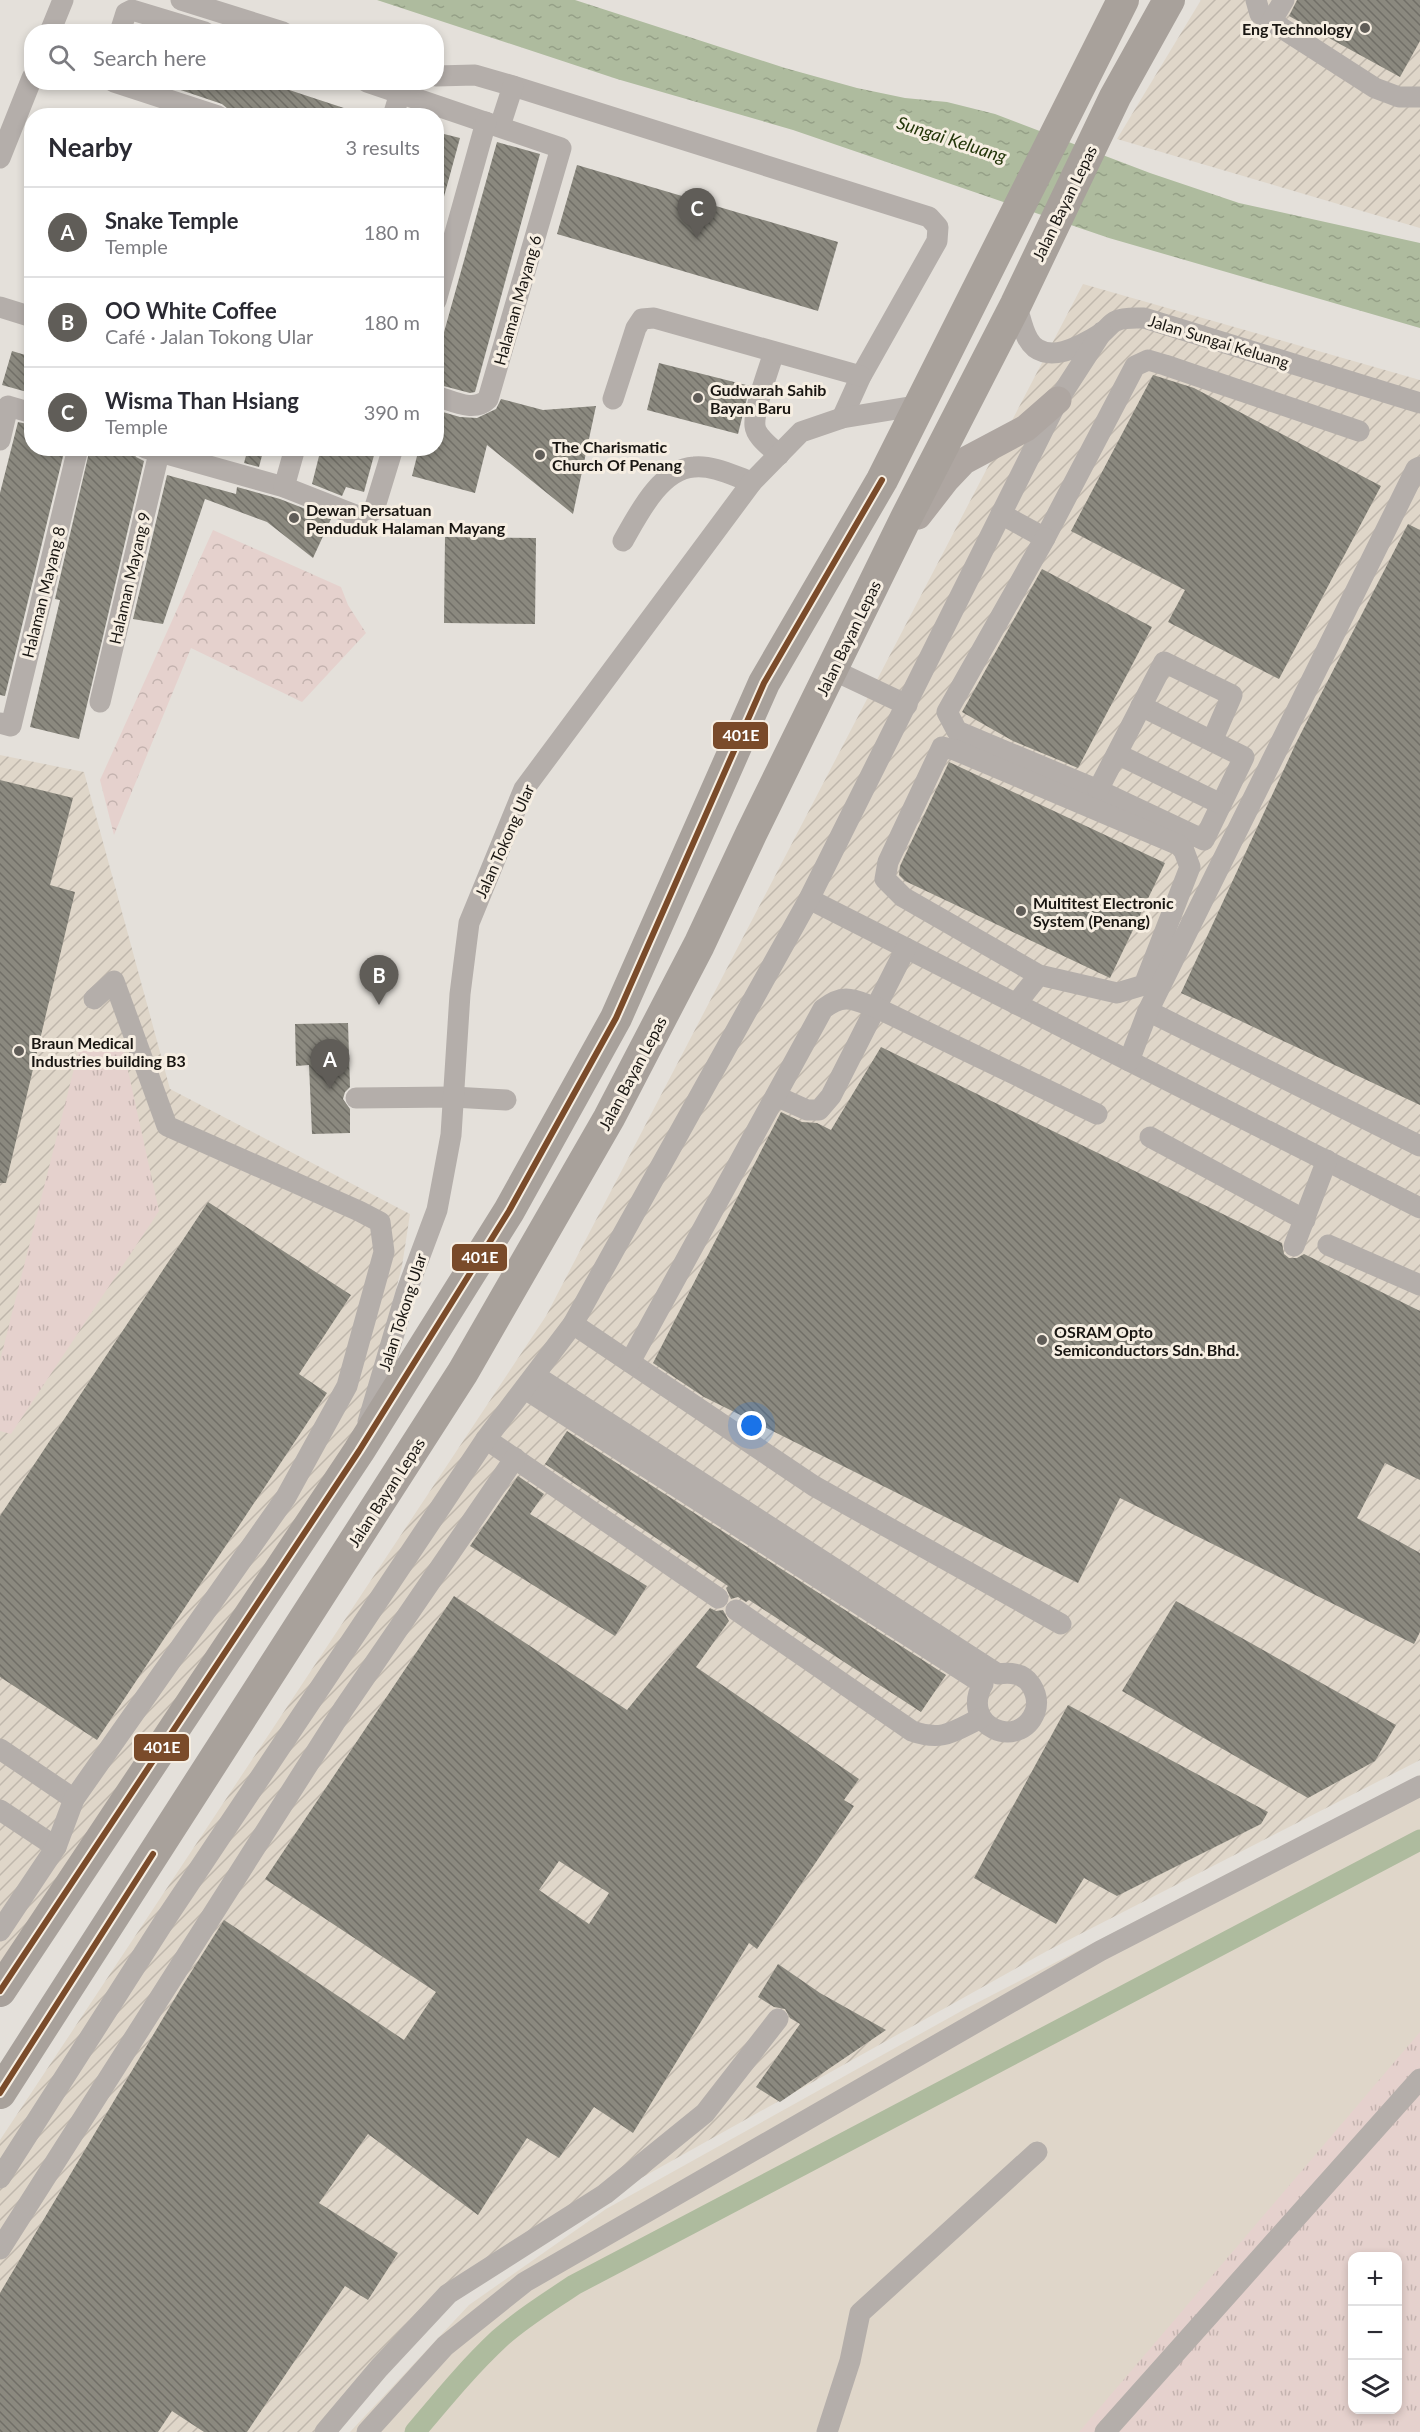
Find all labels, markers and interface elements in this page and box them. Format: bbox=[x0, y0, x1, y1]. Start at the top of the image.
place label: Eng Technology bbox=[1242, 19, 1354, 38]
marker: Eng Technology bbox=[1358, 21, 1372, 35]
search box bbox=[24, 24, 444, 90]
icon: search bbox=[45, 41, 78, 74]
text: Search here bbox=[93, 44, 206, 71]
water label: Sungai Keluang bbox=[894, 111, 1010, 167]
text: Nearby bbox=[48, 131, 133, 163]
text: 3 results bbox=[345, 135, 420, 159]
street label: Jalan Bayan Lepas bbox=[1028, 142, 1100, 264]
pin: C bbox=[678, 188, 716, 238]
text: Snake Temple bbox=[105, 207, 238, 234]
text: A bbox=[61, 220, 74, 244]
text: 180 m bbox=[364, 220, 420, 244]
street label: Halaman Mayang 6 bbox=[489, 233, 545, 367]
text: Temple bbox=[105, 234, 168, 258]
text: OO White Coffee bbox=[105, 297, 277, 324]
text: B bbox=[61, 310, 74, 334]
text: 180 m bbox=[364, 310, 420, 334]
street label: Jalan Sungai Keluang bbox=[1146, 311, 1292, 371]
text: Café · Jalan Tokong Ular bbox=[105, 324, 313, 348]
place label: Gudwarah Sahib Bayan Baru bbox=[710, 380, 826, 417]
text: Wisma Than Hsiang bbox=[105, 387, 299, 414]
marker: Gudwarah Sahib Bayan Baru bbox=[691, 391, 705, 405]
text: C bbox=[61, 400, 74, 424]
text: 390 m bbox=[364, 400, 420, 424]
text: Temple bbox=[105, 414, 168, 438]
place label: The Charismatic Church Of Penang bbox=[552, 437, 682, 474]
marker: The Charismatic Church Of Penang bbox=[533, 448, 547, 462]
place label: Dewan Persatuan Penduduk Halaman Mayang bbox=[306, 500, 506, 537]
street label: Halaman Mayang 9 bbox=[105, 510, 153, 646]
marker: Dewan Persatuan Penduduk Halaman Mayang bbox=[287, 511, 301, 525]
street label: Halaman Mayang 8 bbox=[17, 524, 69, 660]
street label: Jalan Bayan Lepas bbox=[812, 577, 884, 699]
line badge: 401E bbox=[712, 721, 769, 750]
text: 401E bbox=[722, 725, 760, 744]
street label: Jalan Tokong Ular bbox=[470, 781, 538, 901]
place label: Multitest Electronic System (Penang) bbox=[1033, 893, 1174, 930]
marker: Multitest Electronic System (Penang) bbox=[1014, 904, 1028, 918]
pin: B bbox=[360, 956, 398, 1005]
street label: Jalan Bayan Lepas bbox=[594, 1013, 670, 1133]
place label: Braun Medical Industries building B3 bbox=[31, 1033, 186, 1070]
pin: A bbox=[310, 1040, 350, 1089]
marker: Braun Medical Industries building B3 bbox=[12, 1044, 26, 1058]
line badge: 401E bbox=[451, 1243, 508, 1272]
text: 401E bbox=[461, 1247, 499, 1266]
street label: Jalan Tokong Ular bbox=[374, 1251, 430, 1373]
place label: OSRAM Opto Semiconductors Sdn. Bhd. bbox=[1054, 1322, 1239, 1359]
marker: OSRAM Opto Semiconductors Sdn. Bhd. bbox=[1035, 1333, 1049, 1347]
your location bbox=[737, 1411, 766, 1440]
street label: Jalan Bayan Lepas bbox=[344, 1434, 428, 1550]
line badge: 401E bbox=[133, 1733, 190, 1762]
text: 401E bbox=[143, 1737, 181, 1756]
map controls bbox=[1348, 2252, 1402, 2414]
button: + bbox=[1348, 2252, 1402, 2306]
button: − bbox=[1348, 2306, 1402, 2360]
button: layers bbox=[1348, 2360, 1402, 2414]

